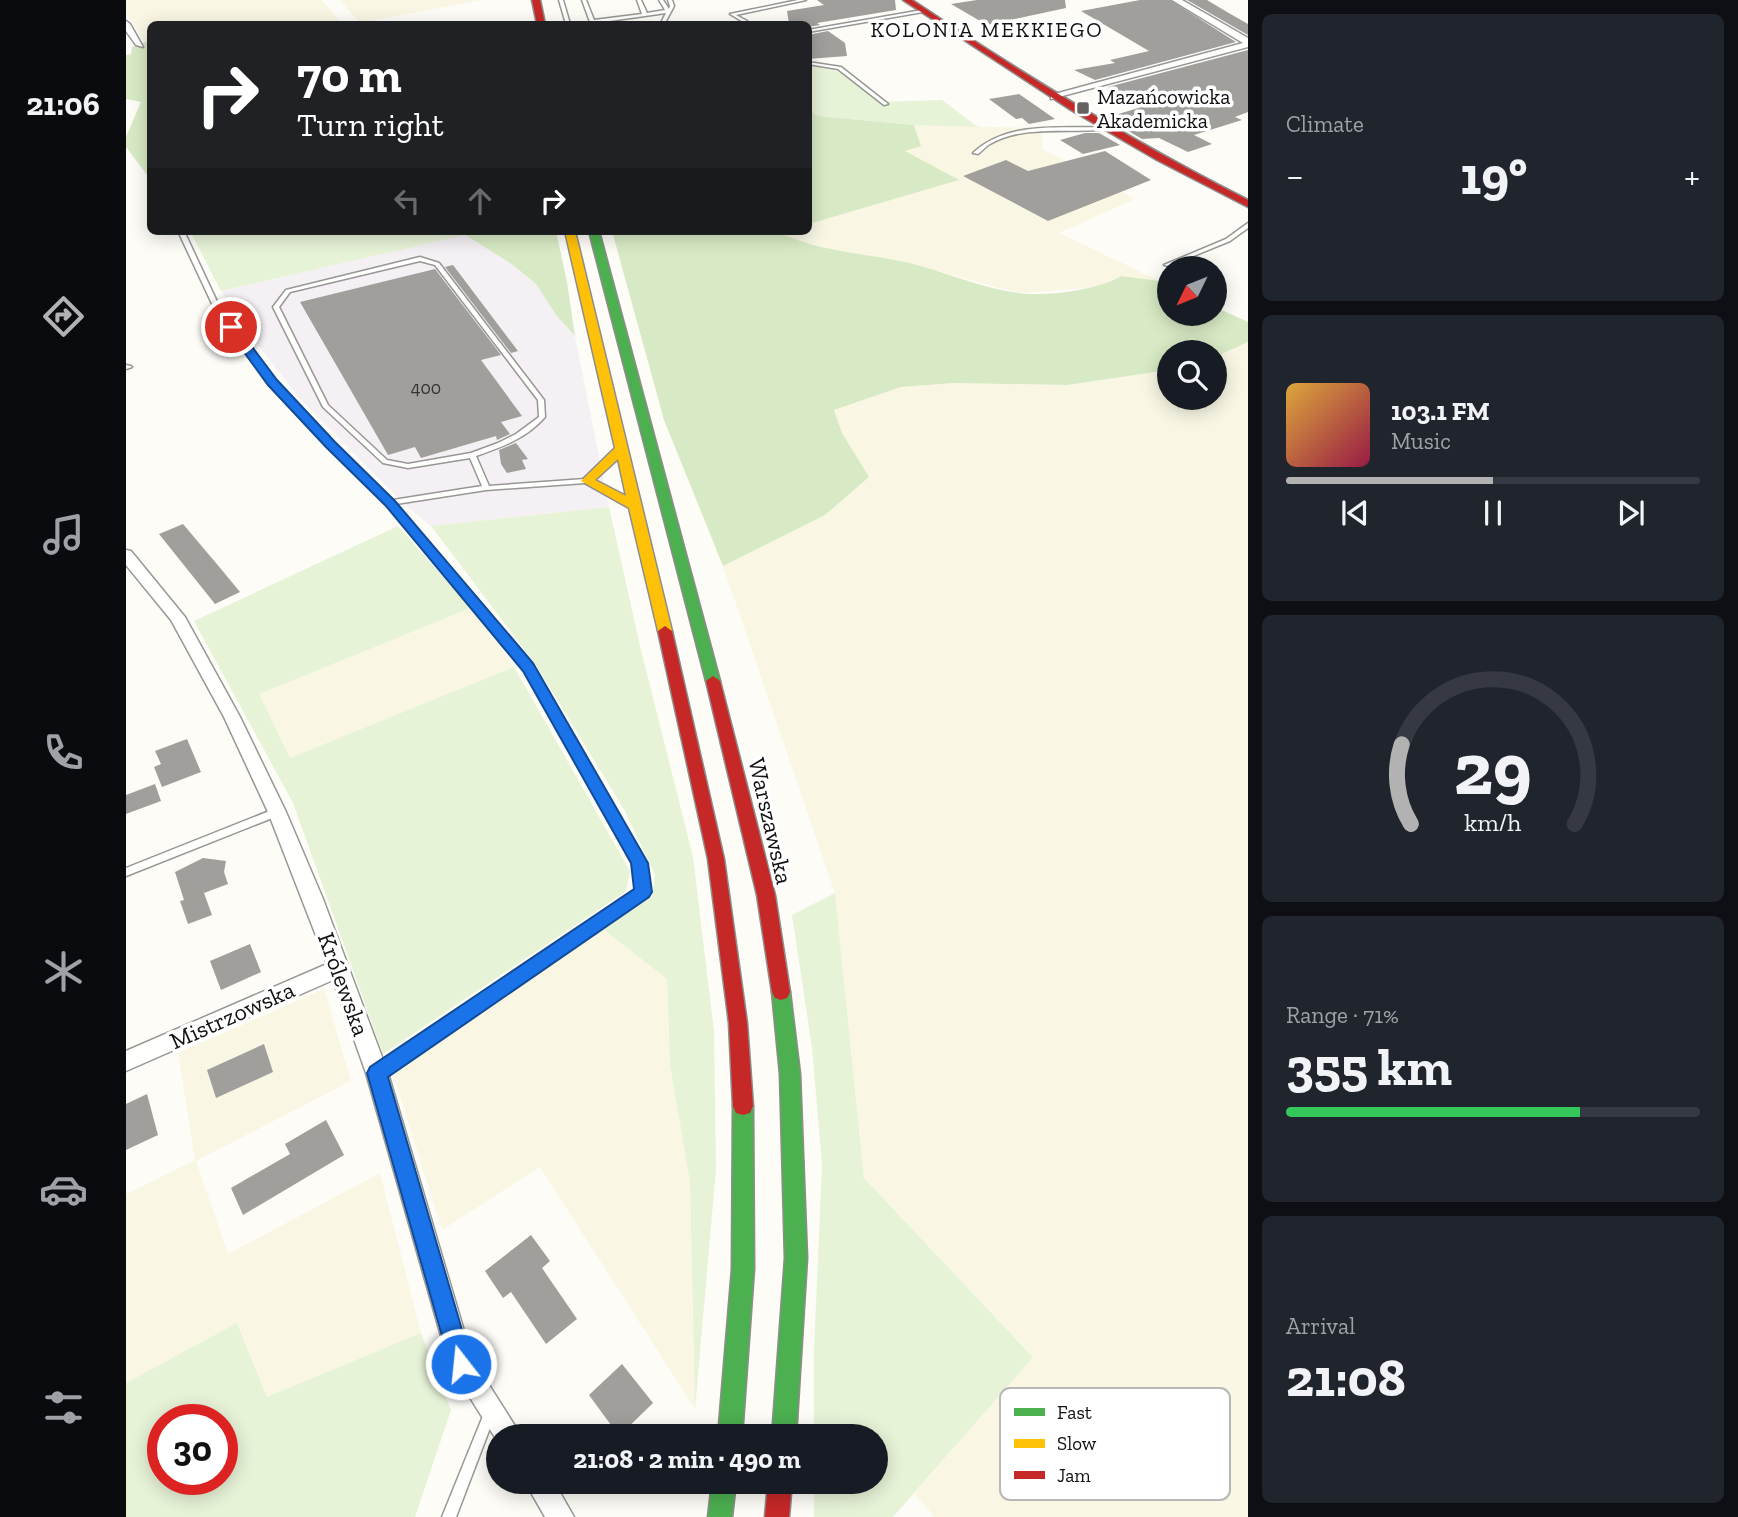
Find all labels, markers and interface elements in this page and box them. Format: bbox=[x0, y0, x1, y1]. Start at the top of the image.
district label: KOLONIA MEKKIEGO bbox=[870, 17, 1104, 42]
text: 70 m bbox=[297, 46, 402, 105]
icon: right bbox=[182, 49, 273, 140]
place label: Mazańcowicka Akademicka bbox=[1097, 84, 1230, 133]
text: 21:06 bbox=[26, 85, 100, 123]
marker: Mazańcowicka Akademicka bbox=[1075, 100, 1091, 116]
text: Turn right bbox=[297, 106, 444, 144]
text: Climate bbox=[1286, 110, 1364, 138]
text: 19° bbox=[1460, 145, 1527, 207]
text: − bbox=[1286, 153, 1304, 199]
text: + bbox=[1684, 153, 1700, 199]
icon: left bbox=[388, 182, 426, 220]
icon: ahead bbox=[461, 182, 499, 220]
icon: right bbox=[534, 182, 572, 220]
north arrow bbox=[1157, 256, 1227, 326]
map controls bbox=[1157, 256, 1227, 410]
icon: directions bbox=[39, 292, 88, 341]
pin bbox=[201, 297, 261, 357]
icon: arrive bbox=[212, 308, 250, 346]
button: search bbox=[1157, 340, 1227, 410]
house number: 400 bbox=[411, 377, 441, 399]
text: 103.1 FM bbox=[1391, 395, 1490, 427]
text: Music bbox=[1391, 427, 1451, 455]
icon: previous bbox=[1336, 494, 1374, 532]
icon: pause bbox=[1474, 494, 1512, 532]
icon: next bbox=[1612, 494, 1650, 532]
icon: music bbox=[39, 510, 88, 559]
text: 29 bbox=[1454, 726, 1532, 814]
icon: phone bbox=[39, 728, 88, 777]
street label: Warszawska bbox=[742, 755, 800, 887]
text: km/h bbox=[1464, 807, 1522, 837]
street label: Królewska bbox=[312, 928, 376, 1040]
icon: climate bbox=[39, 947, 88, 996]
street label: Mistrzowska bbox=[165, 974, 299, 1055]
text: Range · 71% bbox=[1286, 1001, 1399, 1029]
text: 355 km bbox=[1286, 1036, 1452, 1098]
icon: car bbox=[39, 1165, 88, 1214]
text: Arrival bbox=[1286, 1312, 1355, 1340]
position arrow bbox=[424, 1327, 498, 1401]
text: 21:08 bbox=[1286, 1347, 1406, 1409]
icon: filters bbox=[39, 1383, 88, 1432]
legend bbox=[1000, 1388, 1230, 1500]
text: Fast bbox=[1057, 1401, 1092, 1424]
speed limit sign: 30 bbox=[147, 1404, 238, 1495]
text: Slow bbox=[1057, 1432, 1097, 1455]
text: 21:08 · 2 min · 490 m bbox=[573, 1443, 801, 1475]
text: Jam bbox=[1057, 1464, 1091, 1487]

